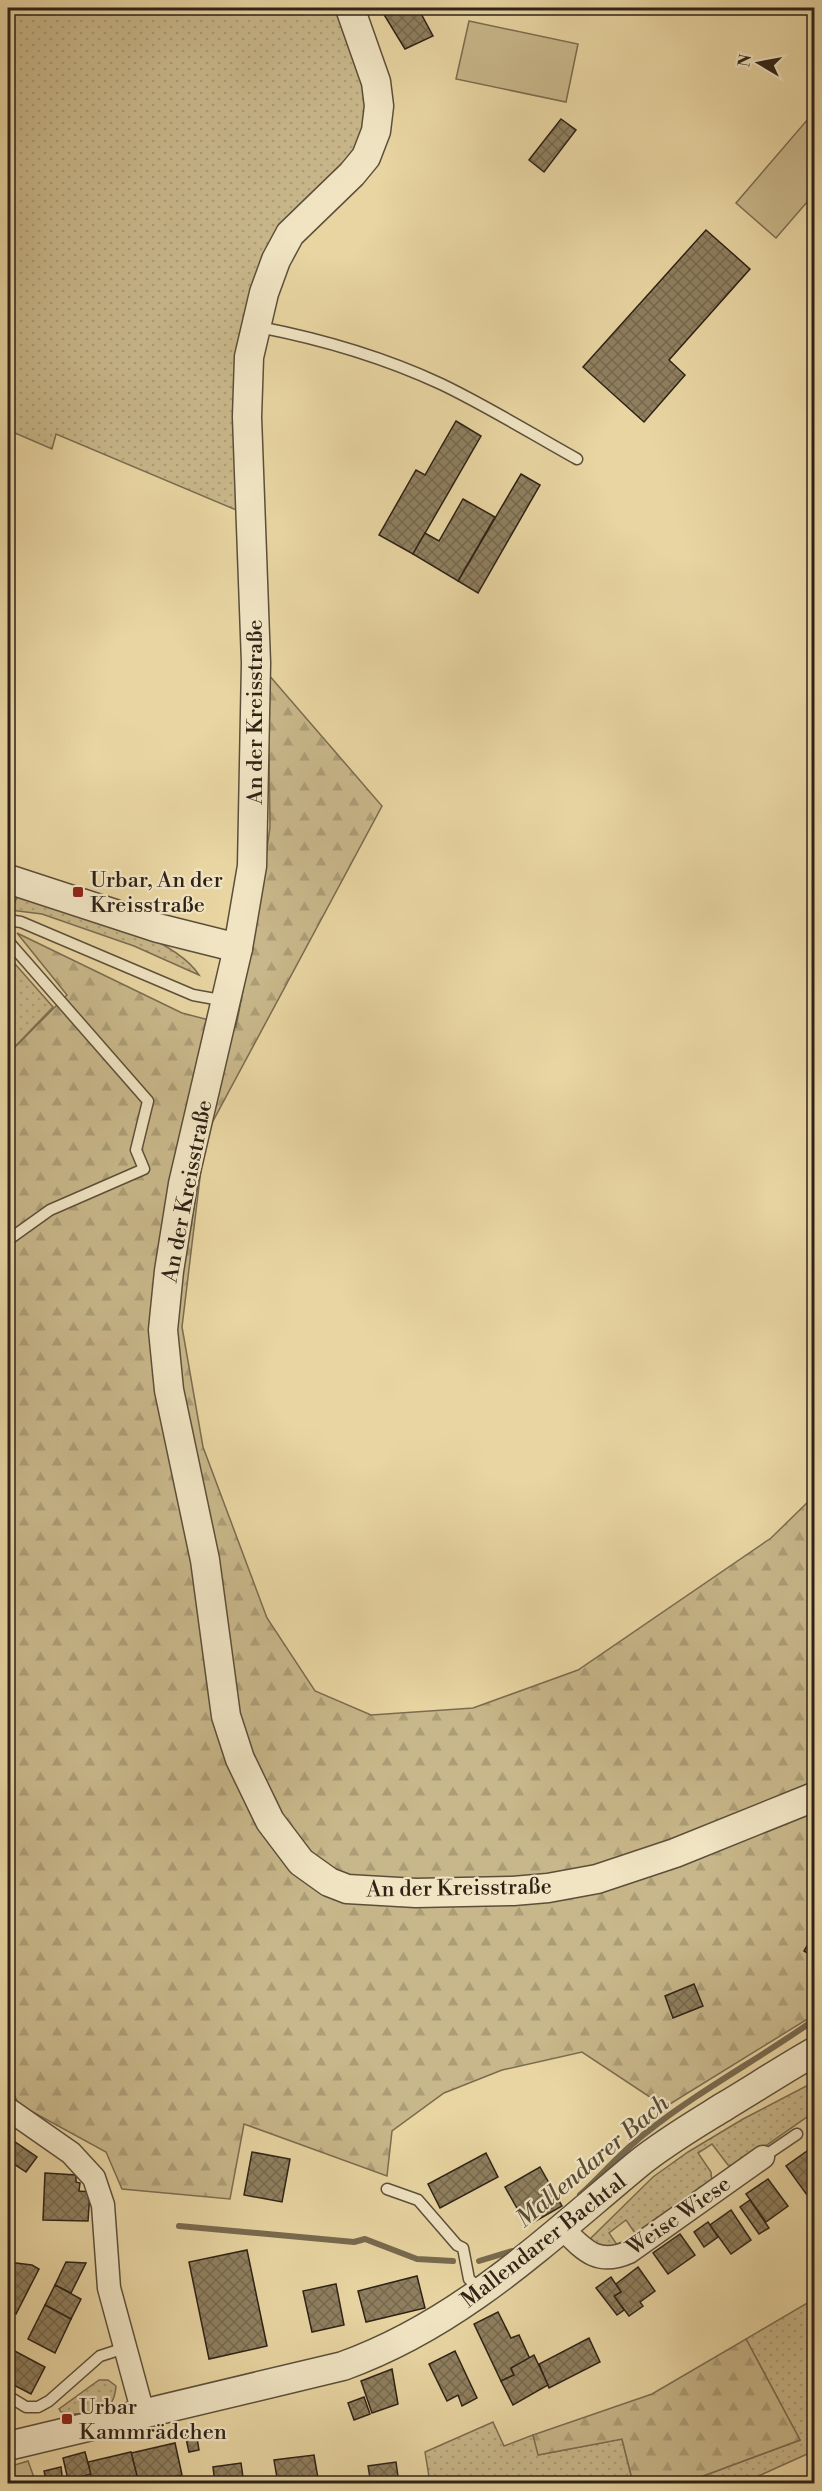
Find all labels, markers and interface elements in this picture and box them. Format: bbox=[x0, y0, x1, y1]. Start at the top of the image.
north arrow bbox=[729, 33, 789, 93]
text: N bbox=[734, 52, 756, 69]
street label: An der Kreisstraße bbox=[242, 619, 269, 806]
place label: Urbar, An der Kreisstraße bbox=[90, 867, 223, 919]
marker: Urbar, An der Kreisstraße bbox=[71, 885, 85, 899]
street label: An der Kreisstraße bbox=[156, 1098, 218, 1286]
street label: An der Kreisstraße bbox=[365, 1873, 552, 1904]
water label: Mallendarer Bach bbox=[510, 2088, 676, 2235]
street label: Mallendarer Bachtal bbox=[456, 2168, 632, 2314]
street label: Weise Wiese bbox=[621, 2171, 736, 2262]
place label: Urbar Kammrädchen bbox=[79, 2394, 227, 2446]
marker: Urbar Kammrädchen bbox=[60, 2412, 74, 2426]

